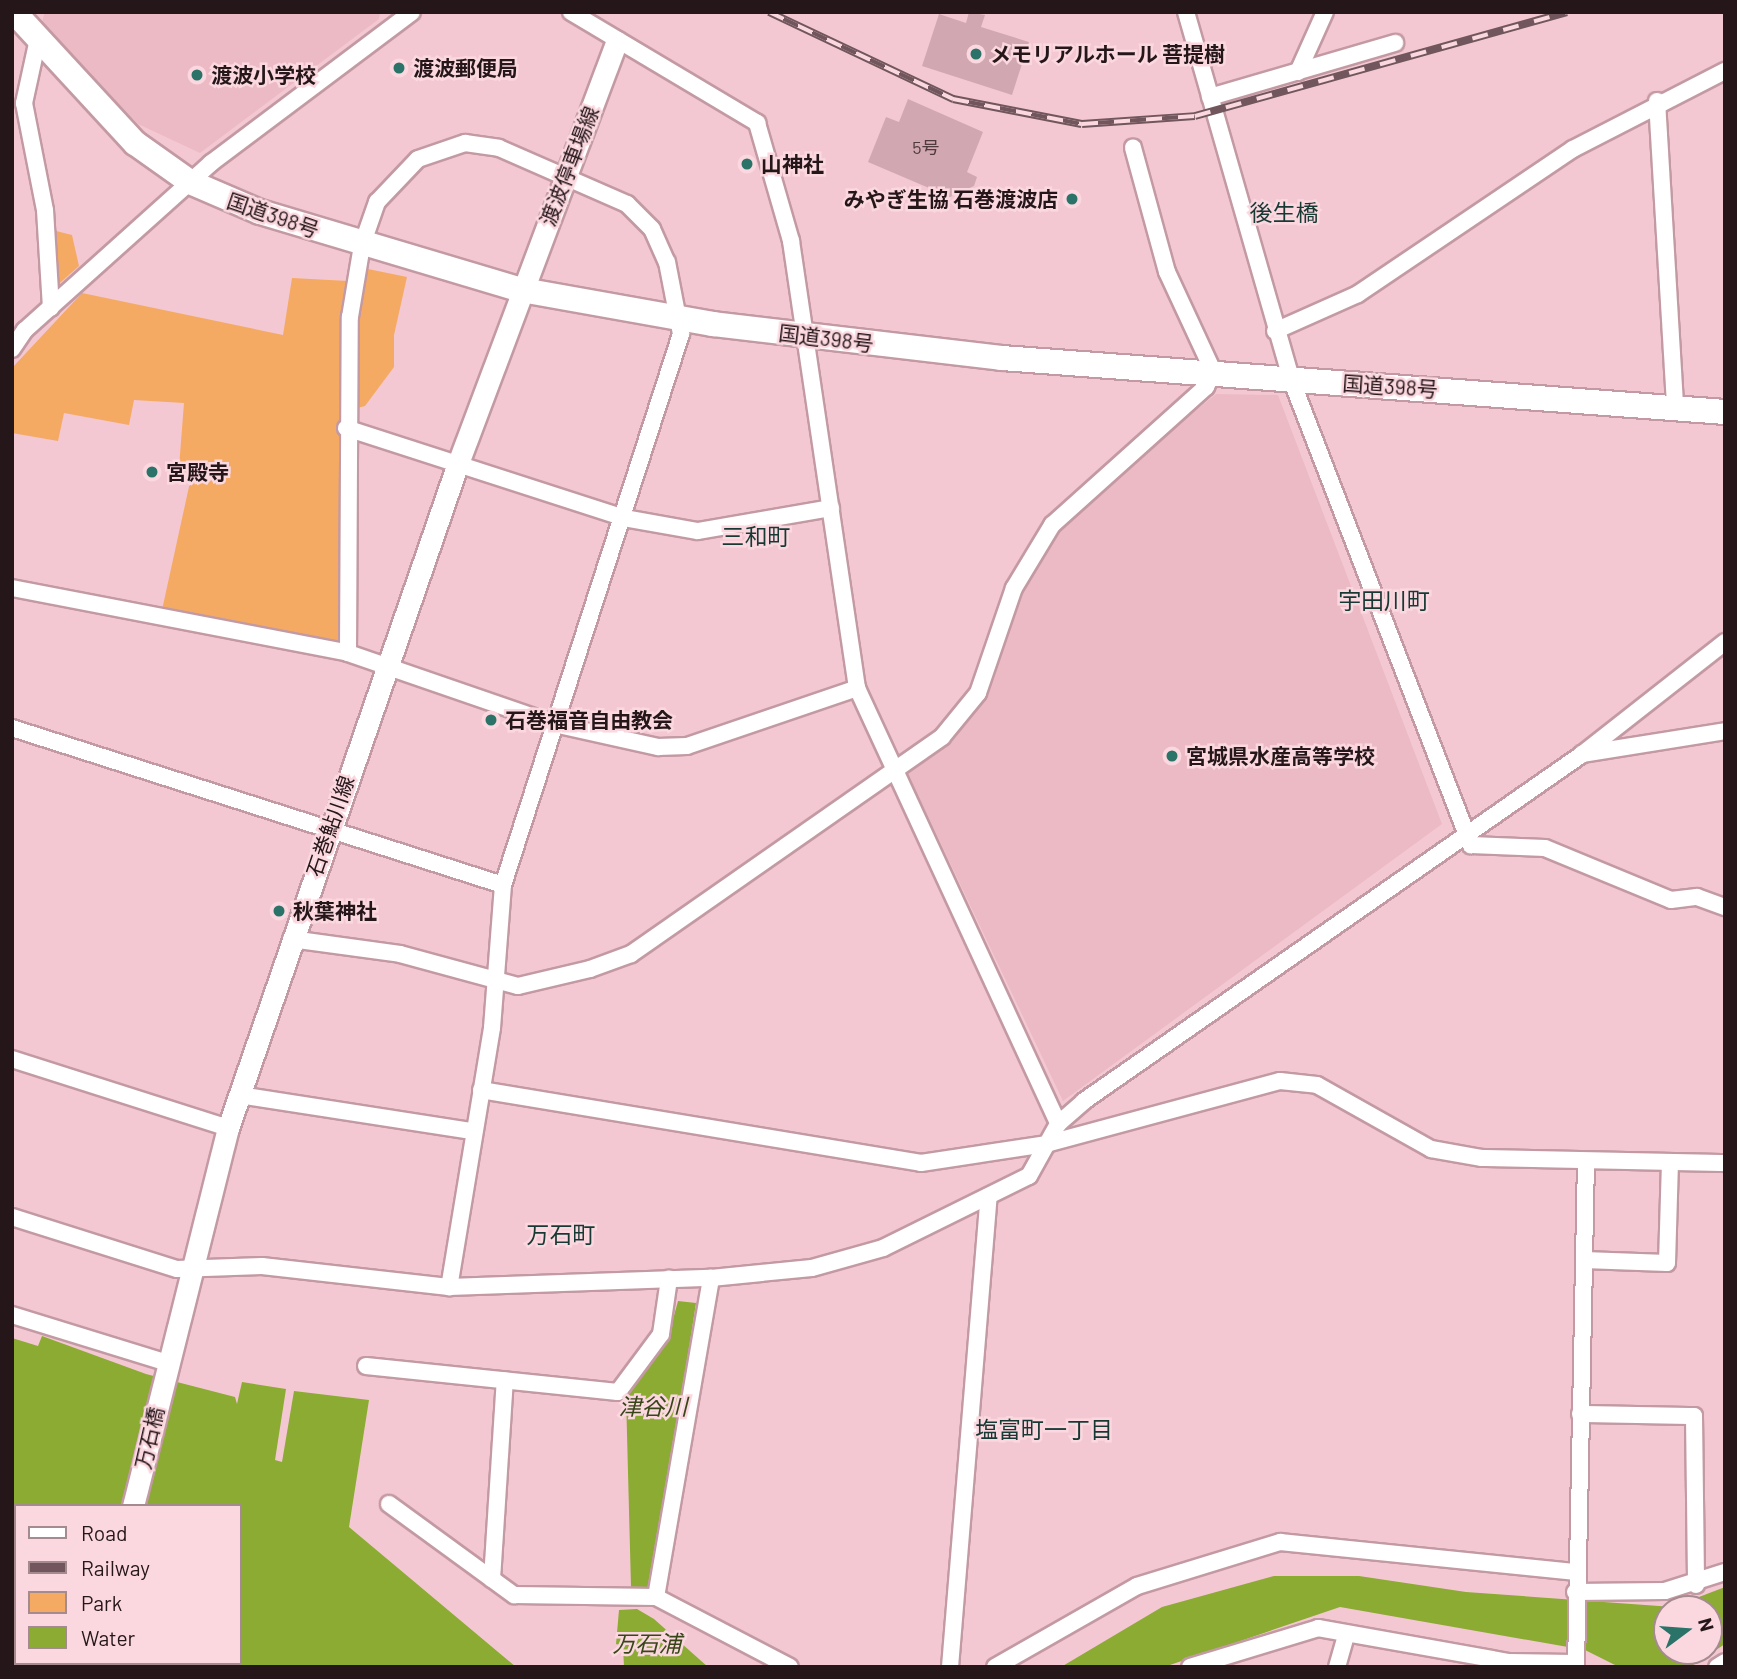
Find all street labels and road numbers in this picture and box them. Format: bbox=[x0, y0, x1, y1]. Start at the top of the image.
street label: 渡波停車場線 bbox=[535, 103, 603, 229]
street label: 国道398号 bbox=[224, 188, 322, 242]
street label: 国道398号 bbox=[777, 320, 875, 356]
street label: 国道398号 bbox=[1341, 370, 1439, 402]
street label: 石巻鮎川線 bbox=[301, 772, 359, 880]
street label: 万石橋 bbox=[130, 1404, 168, 1472]

